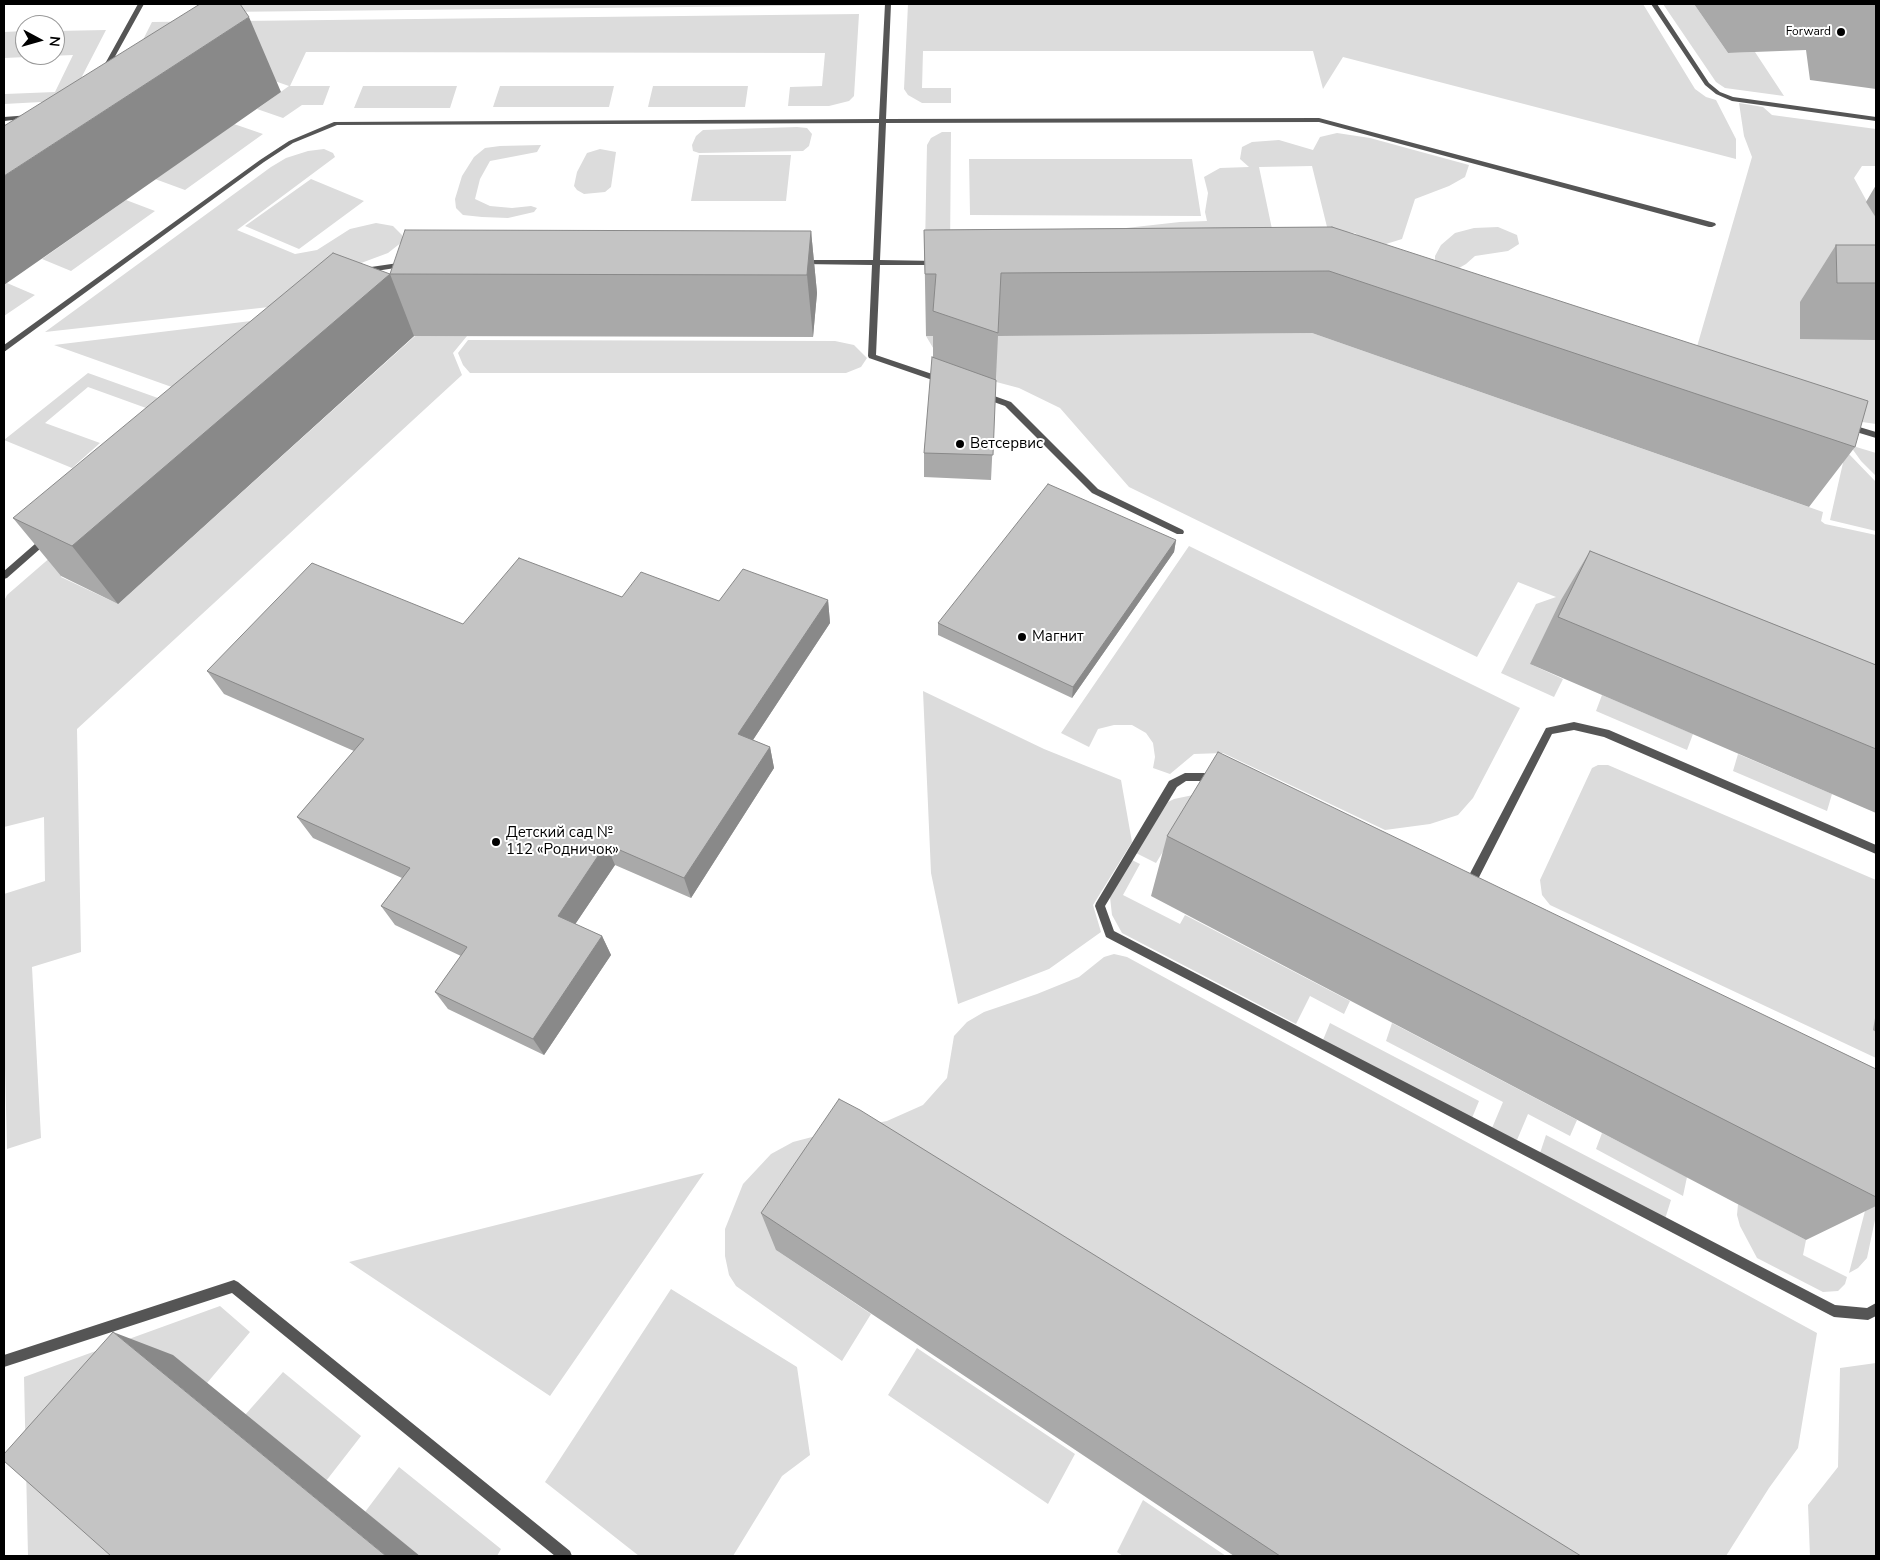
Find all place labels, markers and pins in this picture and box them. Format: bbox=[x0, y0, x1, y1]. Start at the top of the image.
place label: Forward bbox=[1786, 25, 1831, 39]
marker: Forward bbox=[1835, 26, 1847, 38]
place label: Ветсервис bbox=[970, 435, 1043, 453]
marker: Ветсервис bbox=[954, 438, 966, 450]
place label: Магнит bbox=[1032, 628, 1084, 646]
marker: Магнит bbox=[1016, 631, 1028, 643]
place label: Детский сад № 112 «Родничок» bbox=[506, 824, 619, 859]
marker: Детский сад № 112 «Родничок» bbox=[490, 836, 502, 848]

